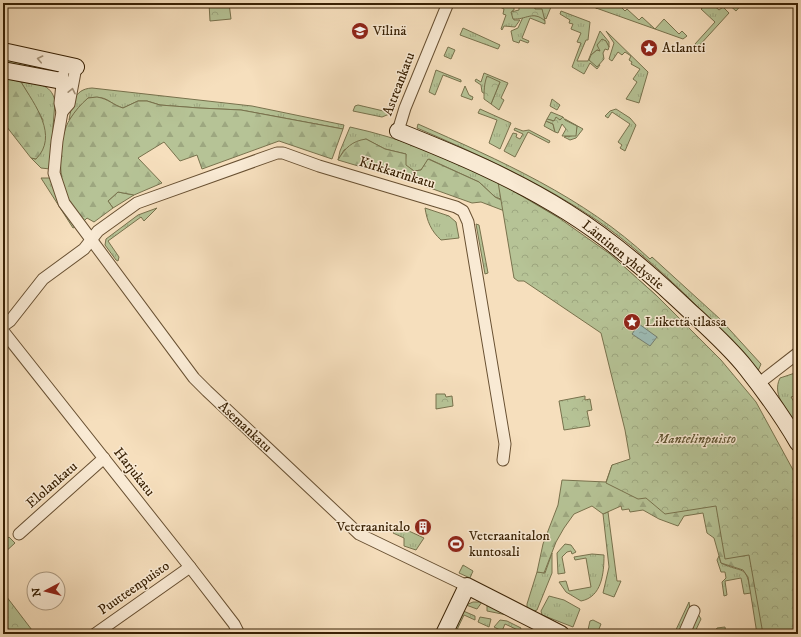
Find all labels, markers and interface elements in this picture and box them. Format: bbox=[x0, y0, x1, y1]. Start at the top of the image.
school or university icon: Vilinä bbox=[350, 21, 370, 41]
place label: Vilinä bbox=[372, 22, 406, 40]
place icon: Atlantti bbox=[639, 38, 659, 58]
place label: Atlantti bbox=[662, 39, 706, 57]
street label: Astreankatu bbox=[379, 50, 419, 118]
one-way arrow bbox=[37, 56, 43, 64]
one-way arrow bbox=[68, 88, 76, 94]
street label: Kirkkarinkatu bbox=[357, 153, 437, 193]
street label: Läntinen yhdystie bbox=[578, 216, 668, 294]
place icon: Liikettä tilassa bbox=[622, 312, 642, 332]
place label: Liikettä tilassa bbox=[645, 313, 726, 331]
street label: Asemankatu bbox=[214, 397, 276, 457]
park label: Mantelinpuisto bbox=[655, 430, 736, 448]
street label: Harjukatu bbox=[109, 444, 159, 500]
street label: Elolankatu bbox=[23, 458, 82, 512]
building icon: Veteraanitalo bbox=[413, 517, 433, 537]
place label: Veteraanitalo bbox=[335, 518, 410, 536]
place label: Veteraanitalon kuntosali bbox=[468, 527, 551, 561]
sports icon: Veteraanitalon kuntosali bbox=[446, 534, 466, 554]
street label: Puutteenpuisto bbox=[95, 557, 173, 619]
north arrow bbox=[26, 571, 66, 611]
text: N bbox=[30, 587, 45, 597]

